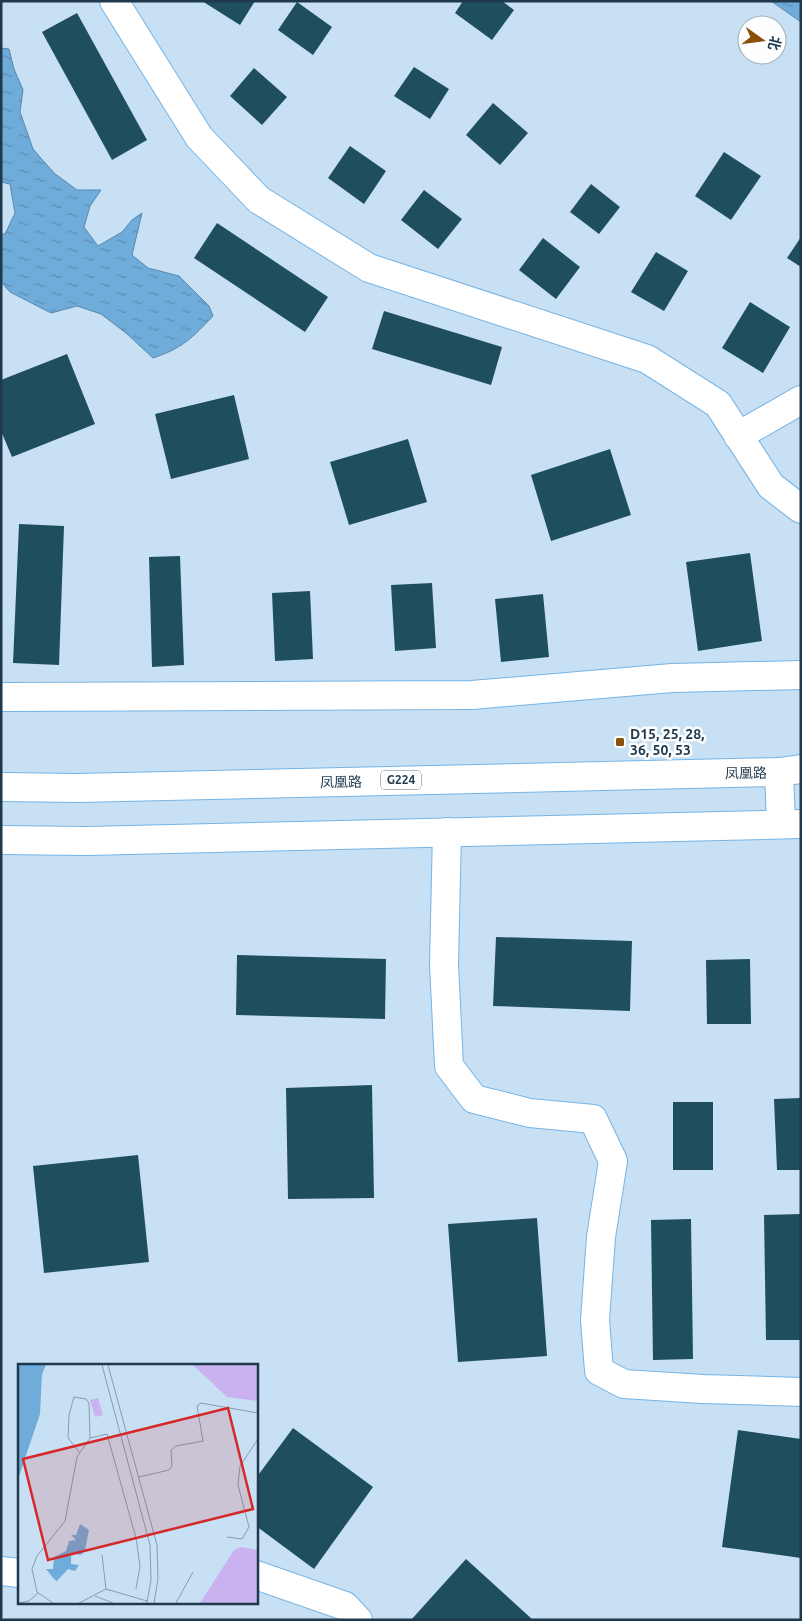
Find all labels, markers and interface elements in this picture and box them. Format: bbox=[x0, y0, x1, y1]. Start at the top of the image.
north arrow bbox=[737, 15, 787, 65]
text: 北 bbox=[765, 34, 784, 52]
place label: D15, 25, 28, 36, 50, 53 bbox=[630, 726, 705, 758]
marker: D15, 25, 28, 36, 50, 53 bbox=[614, 736, 626, 748]
street label: 凤凰路 bbox=[725, 765, 767, 781]
road number: G224 bbox=[381, 770, 421, 790]
street label: 凤凰路 bbox=[320, 774, 362, 790]
inset map bbox=[18, 1364, 258, 1604]

